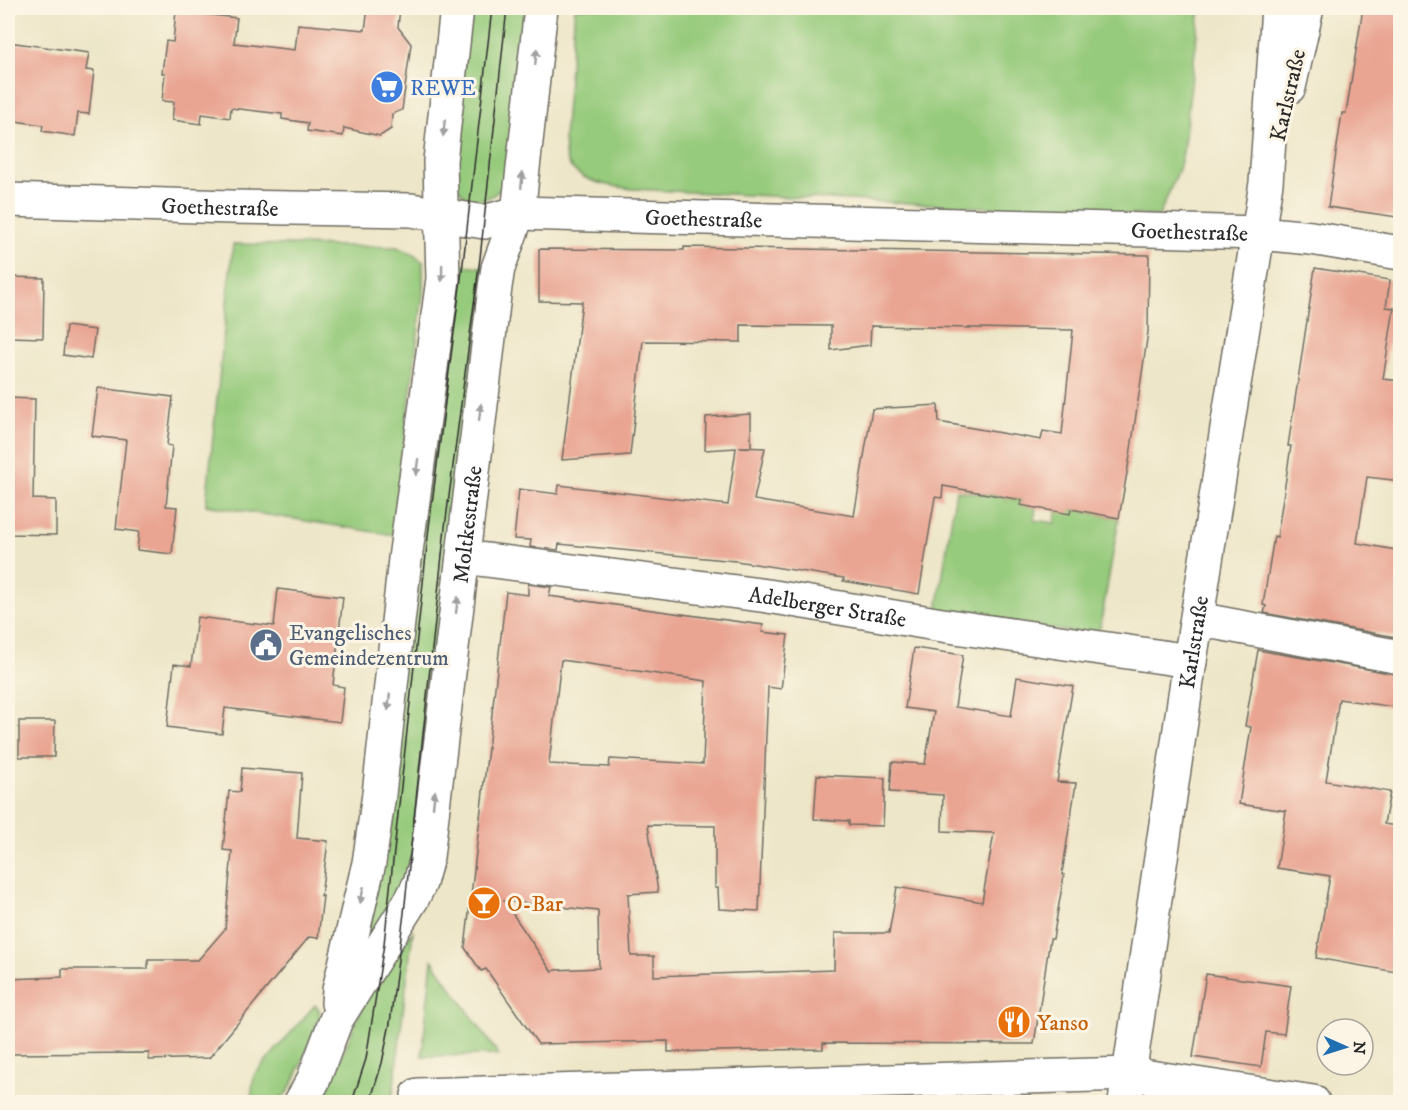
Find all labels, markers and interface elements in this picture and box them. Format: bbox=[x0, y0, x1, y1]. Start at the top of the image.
one-way arrow bbox=[531, 47, 541, 66]
street label: Karlstraße bbox=[1265, 47, 1312, 144]
supermarket icon: REWE bbox=[369, 69, 405, 105]
place label: REWE bbox=[410, 75, 476, 102]
one-way arrow bbox=[439, 119, 449, 138]
one-way arrow bbox=[517, 170, 527, 189]
street label: Goethestraße bbox=[161, 193, 279, 223]
street label: Goethestraße bbox=[645, 204, 763, 235]
street label: Goethestraße bbox=[1130, 218, 1248, 248]
one-way arrow bbox=[437, 264, 447, 283]
one-way arrow bbox=[476, 402, 485, 421]
one-way arrow bbox=[412, 457, 422, 476]
street label: Moltkestraße bbox=[448, 464, 489, 585]
street label: Adelberger Straße bbox=[747, 582, 908, 634]
street label: Karlstraße bbox=[1174, 594, 1215, 691]
one-way arrow bbox=[452, 596, 462, 615]
place label: Evangelisches Gemeindezentrum bbox=[289, 620, 449, 672]
public building icon: Evangelisches Gemeindezentrum bbox=[248, 627, 284, 663]
one-way arrow bbox=[384, 692, 394, 711]
one-way arrow bbox=[429, 789, 439, 808]
bar icon: O-Bar bbox=[466, 885, 502, 921]
one-way arrow bbox=[356, 886, 366, 904]
place label: O-Bar bbox=[507, 891, 564, 918]
restaurant icon: Yanso bbox=[996, 1004, 1032, 1040]
place label: Yanso bbox=[1037, 1010, 1088, 1037]
north arrow bbox=[1315, 1017, 1375, 1077]
text: N bbox=[1349, 1041, 1369, 1055]

